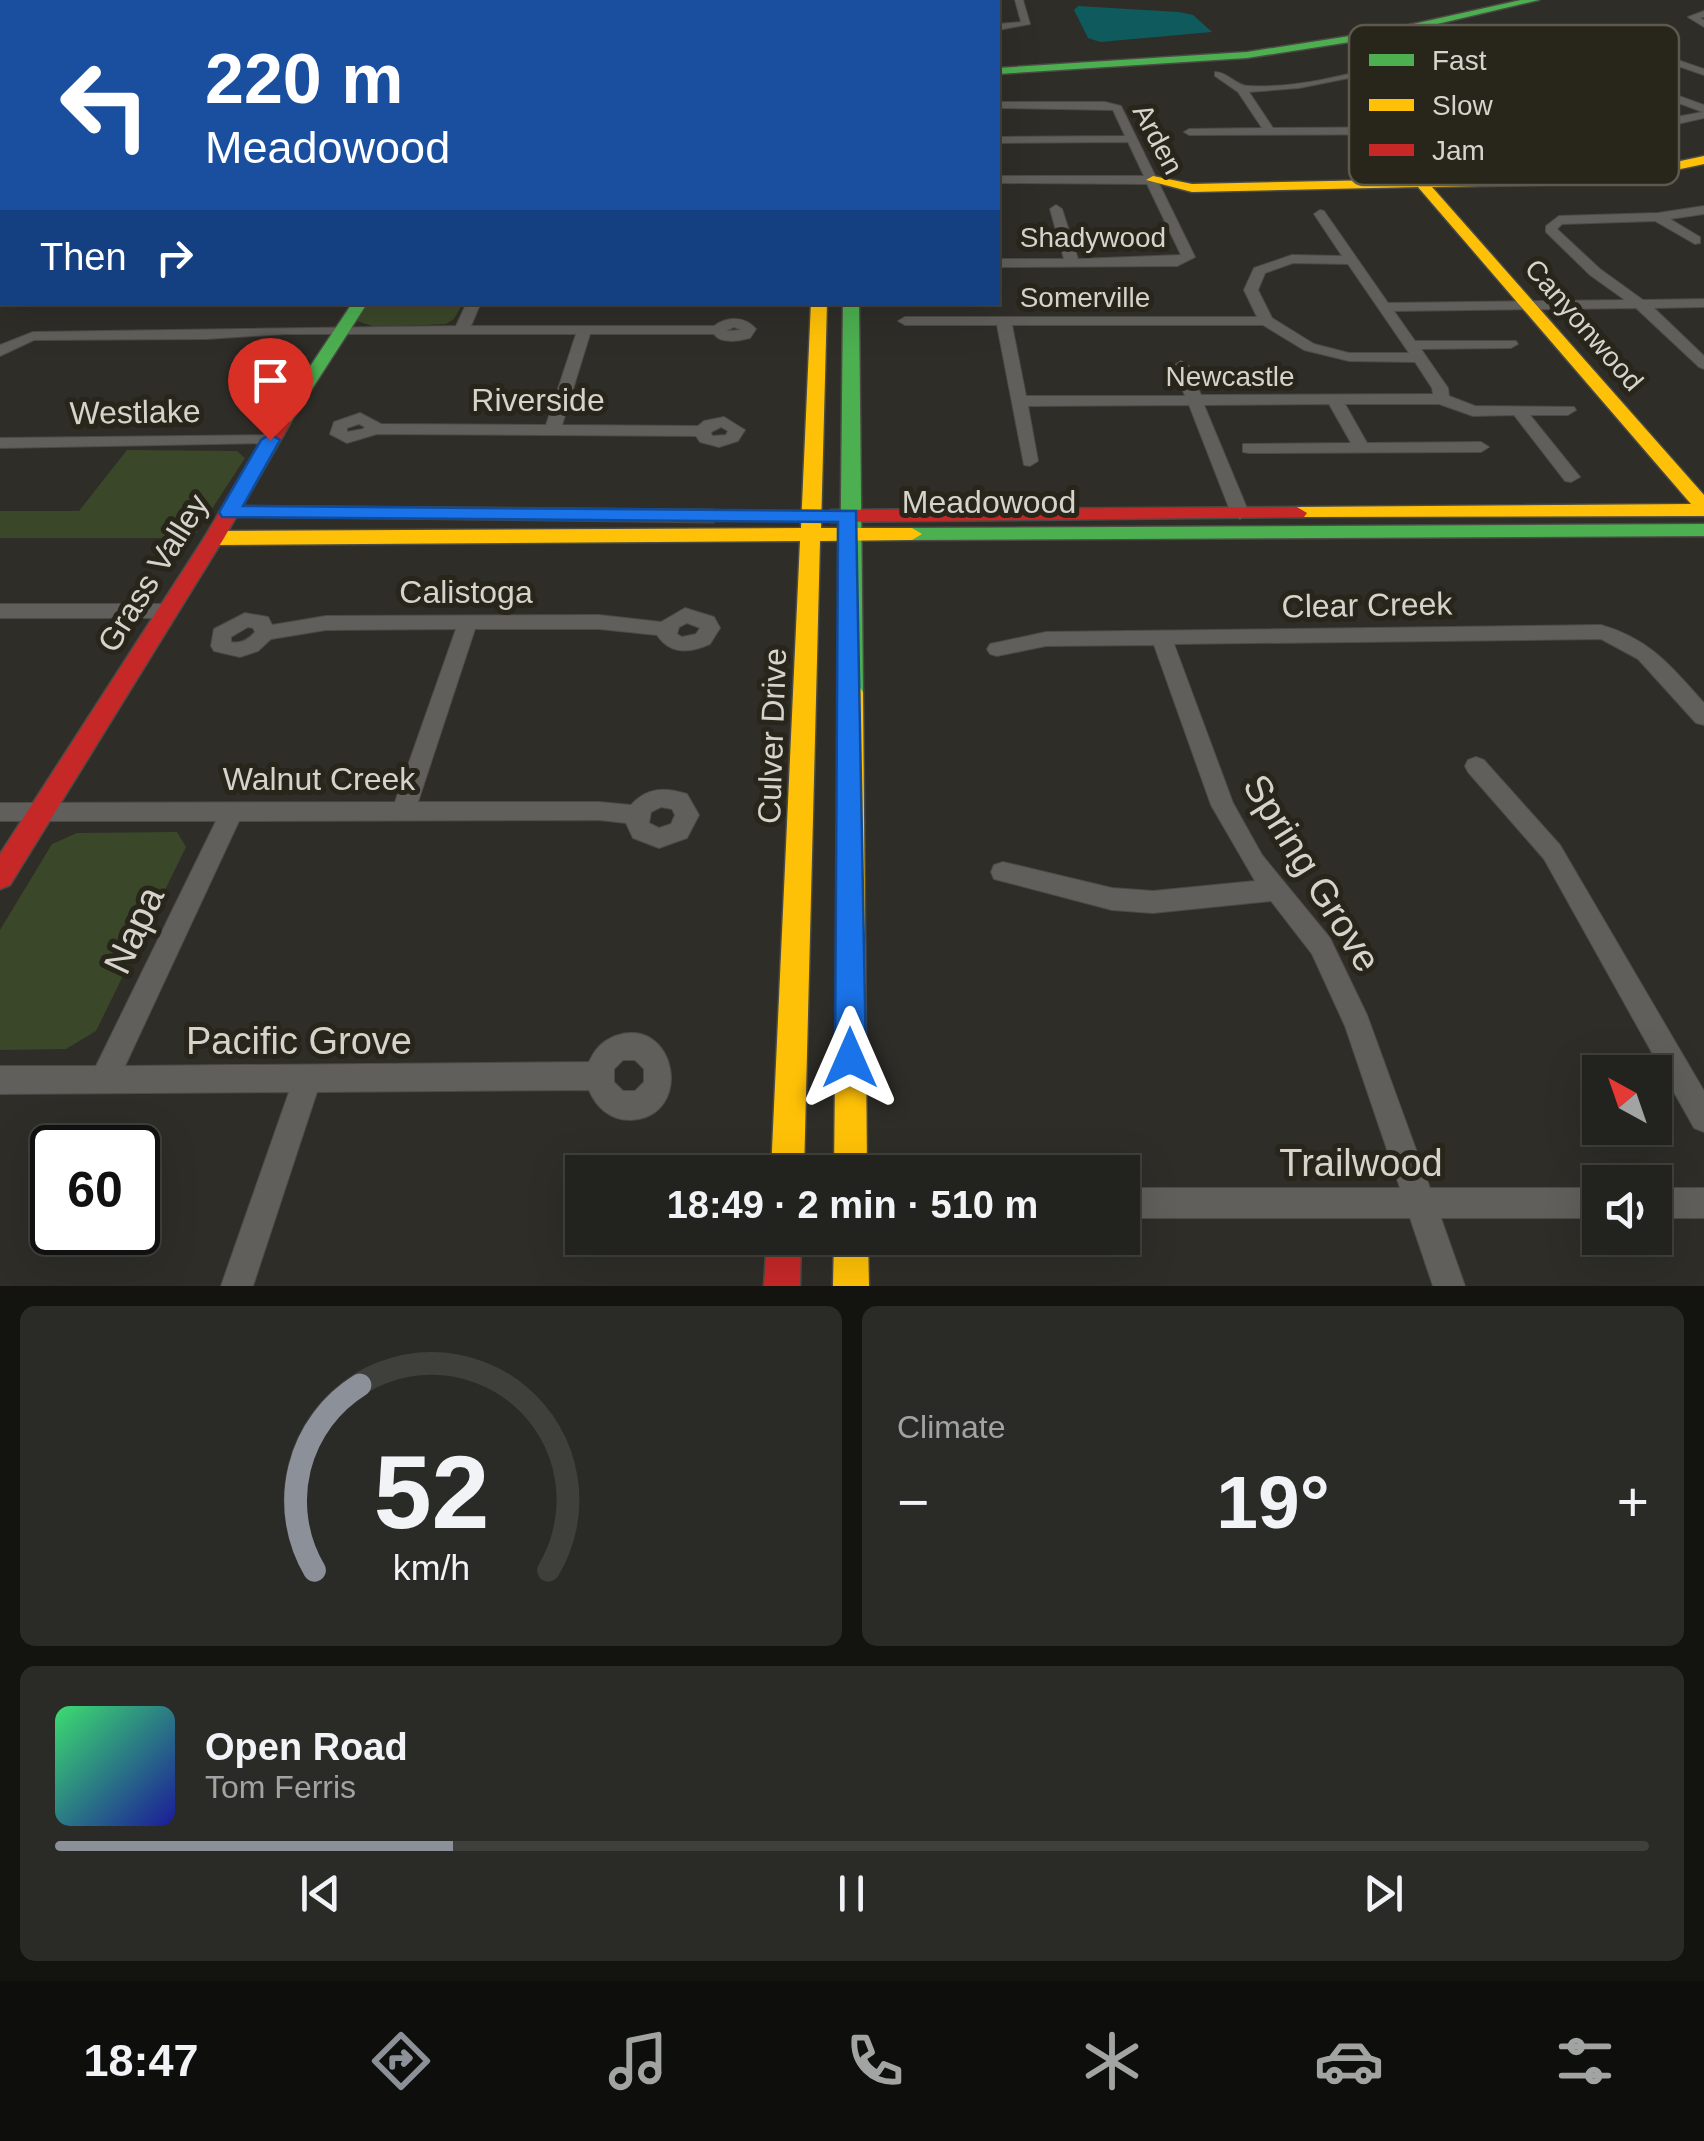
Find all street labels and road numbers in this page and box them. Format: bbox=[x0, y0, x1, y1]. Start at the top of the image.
street label: Arden bbox=[1127, 99, 1189, 179]
street label: Shadywood bbox=[1020, 222, 1166, 253]
street label: Canyonwood bbox=[1519, 253, 1649, 397]
street label: Somerville bbox=[1020, 282, 1150, 313]
street label: Newcastle bbox=[1165, 361, 1295, 392]
street label: Riverside bbox=[471, 382, 605, 418]
street label: Westlake bbox=[69, 393, 201, 431]
street label: Meadowood bbox=[902, 484, 1076, 520]
street label: Grass Valley bbox=[90, 488, 216, 658]
street label: Calistoga bbox=[399, 574, 533, 610]
street label: Clear Creek bbox=[1281, 585, 1454, 624]
street label: Culver Drive bbox=[751, 647, 793, 825]
street label: Walnut Creek bbox=[223, 761, 416, 797]
street label: Spring Grove bbox=[1235, 767, 1389, 979]
street label: Napa bbox=[96, 879, 173, 980]
street label: Pacific Grove bbox=[186, 1020, 412, 1062]
street label: Trailwood bbox=[1279, 1142, 1443, 1184]

